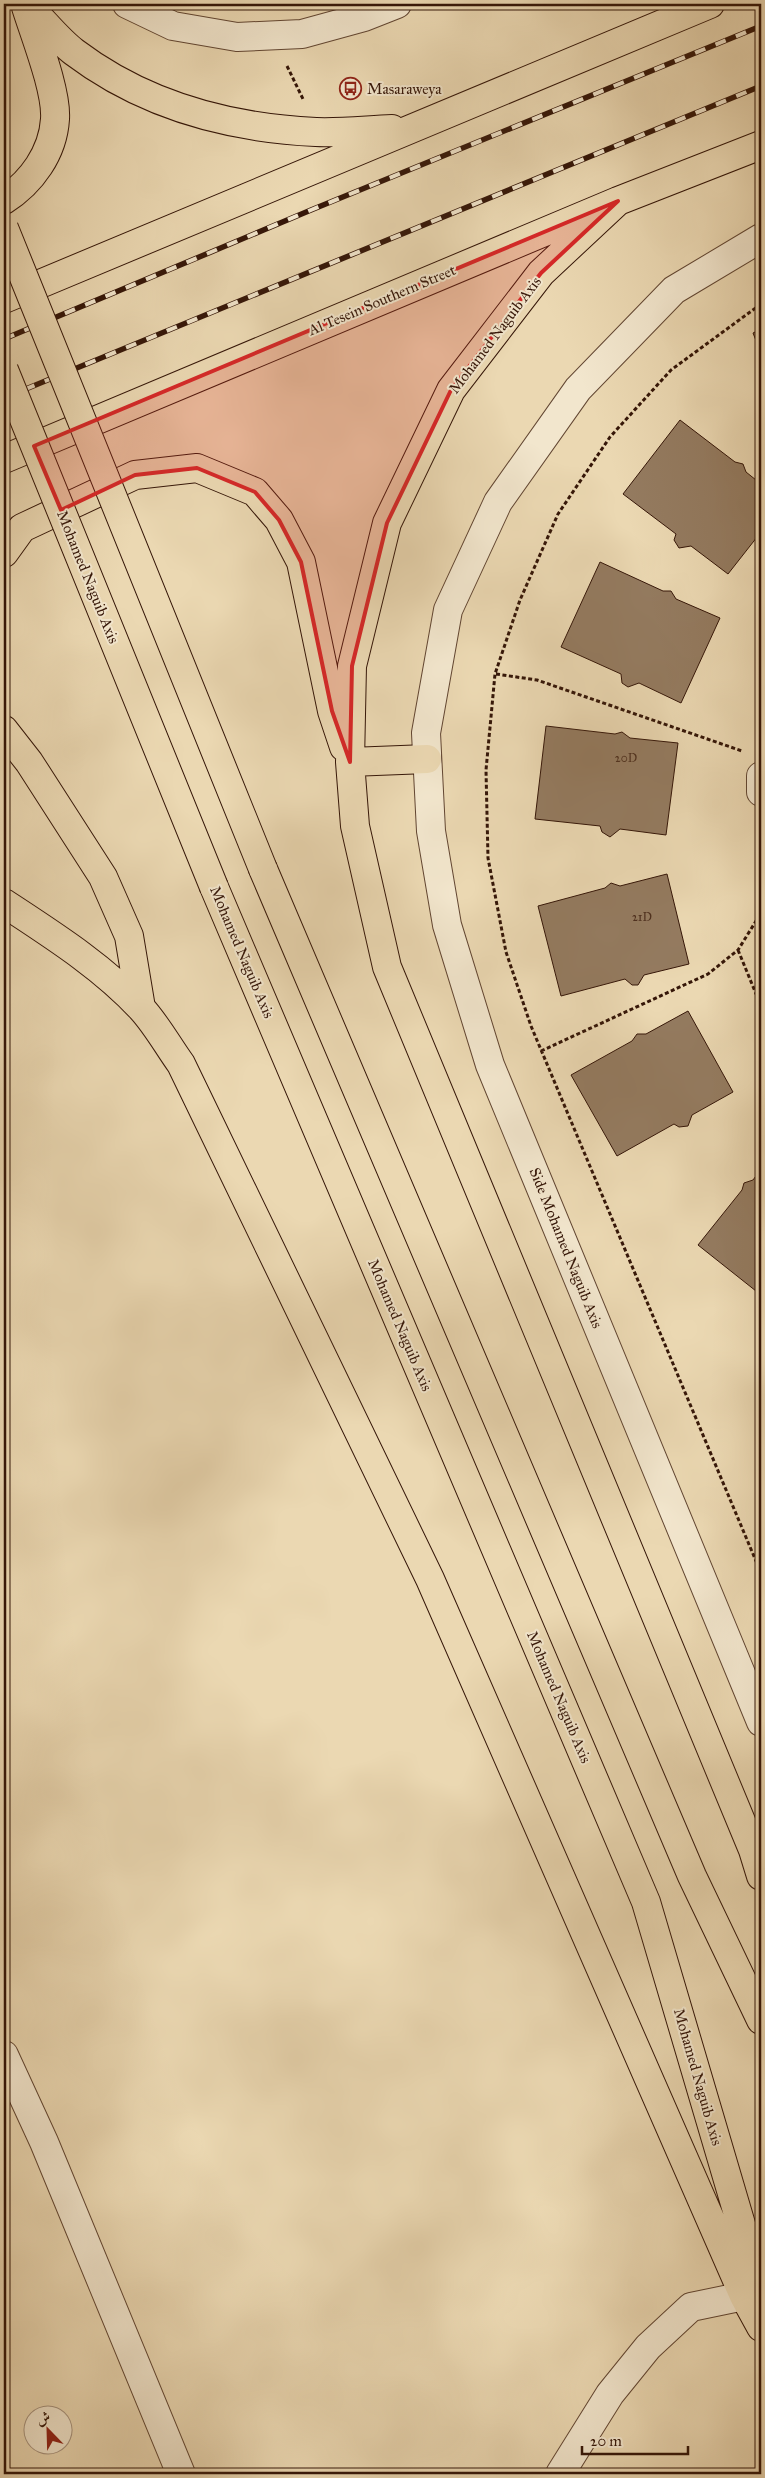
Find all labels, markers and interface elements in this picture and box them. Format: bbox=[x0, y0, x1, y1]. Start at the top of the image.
bus stop icon: Masaraweya bbox=[339, 77, 363, 101]
place label: Masaraweya bbox=[367, 80, 442, 98]
street label: Al Tesein Southern Street bbox=[305, 261, 459, 340]
street label: Mohamed Naguib Axis bbox=[445, 273, 545, 397]
street label: Mohamed Naguib Axis bbox=[53, 508, 123, 646]
house number: 20D bbox=[615, 751, 637, 765]
street label: Mohamed Naguib Axis bbox=[206, 883, 278, 1021]
house number: 21D bbox=[632, 910, 652, 924]
street label: Side Mohamed Naguib Axis bbox=[526, 1165, 606, 1331]
street label: Mohamed Naguib Axis bbox=[364, 1256, 436, 1394]
street label: Mohamed Naguib Axis bbox=[523, 1628, 595, 1766]
street label: Mohamed Naguib Axis bbox=[670, 2006, 726, 2148]
north arrow bbox=[22, 2406, 72, 2456]
text: ش bbox=[33, 2408, 53, 2429]
scale bar bbox=[582, 2423, 689, 2455]
text: 20 m bbox=[590, 2432, 622, 2450]

